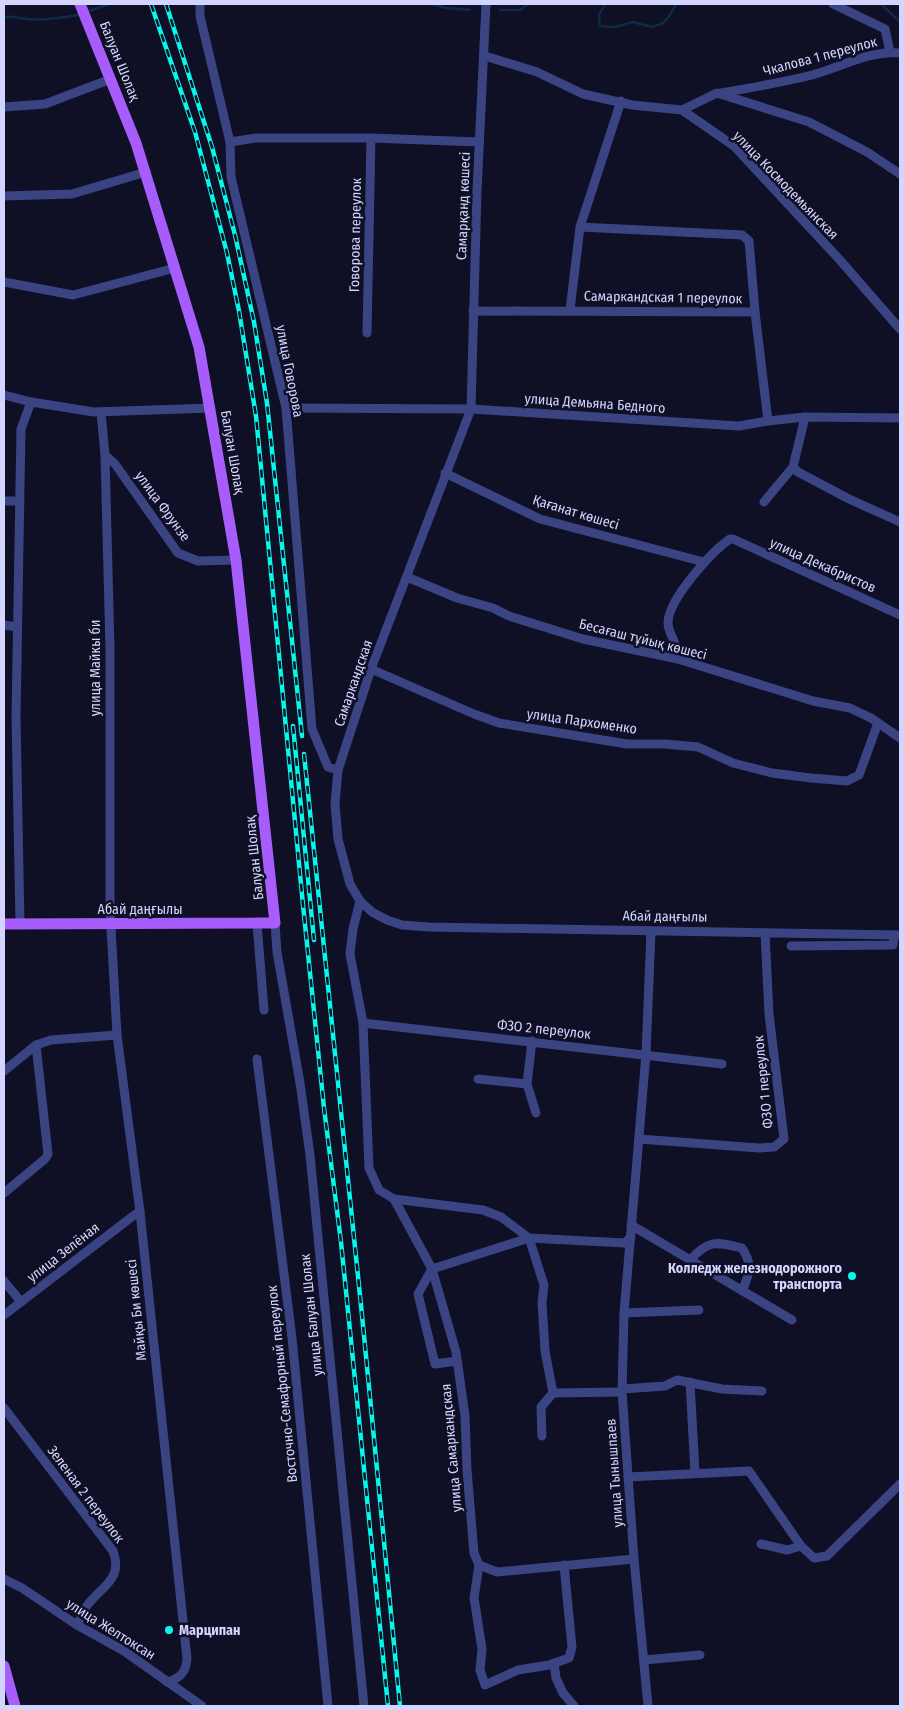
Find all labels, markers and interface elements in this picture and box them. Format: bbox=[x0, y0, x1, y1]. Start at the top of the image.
street label: Балуан Шолақ bbox=[96, 19, 143, 104]
street label: Чкалова 1 переулок bbox=[761, 33, 879, 80]
street label: улица Космодемьянская bbox=[729, 128, 842, 243]
street label: Самарқанд көшесі bbox=[453, 152, 474, 260]
street label: Говорова переулок bbox=[346, 177, 365, 292]
street label: Самаркандская 1 переулок bbox=[584, 288, 743, 307]
street label: улица Говорова bbox=[272, 323, 307, 419]
street label: улица Демьяна Бедного bbox=[524, 390, 666, 417]
street label: Балуан Шолақ bbox=[217, 409, 248, 496]
street label: улица Фрунзе bbox=[131, 468, 194, 545]
street label: Қағанат көшесі bbox=[531, 491, 621, 534]
street label: улица Декабристов bbox=[767, 534, 878, 596]
street label: Бесағаш тұйық көшесі bbox=[577, 615, 709, 664]
street label: улица Майкы би bbox=[87, 620, 104, 716]
street label: Самаркандская bbox=[331, 638, 376, 729]
street label: улица Пархоменко bbox=[526, 705, 638, 738]
street label: Балуан Шолақ bbox=[242, 815, 267, 901]
street label: Абай даңғылы bbox=[98, 901, 182, 918]
street label: Абай даңғылы bbox=[622, 907, 708, 926]
street label: ФЗО 2 переулок bbox=[496, 1016, 592, 1043]
street label: ФЗО 1 переулок bbox=[750, 1034, 777, 1129]
street label: улица Зелёная bbox=[24, 1219, 103, 1286]
street label: улица Балуан Шолак bbox=[297, 1253, 326, 1377]
street label: Майқы Би көшесі bbox=[123, 1258, 150, 1362]
place label: Колледж железнодорожного транспорта bbox=[668, 1260, 843, 1293]
marker: Колледж железнодорожного транспорта bbox=[846, 1270, 858, 1282]
street label: Восточно-Семафорный переулок bbox=[264, 1284, 301, 1483]
street label: улица Самаркандская bbox=[437, 1383, 466, 1513]
street label: улица Тынышпаев bbox=[602, 1418, 627, 1528]
street label: Зеленая 2 переулок bbox=[43, 1442, 128, 1547]
street label: улица Желтоксан bbox=[63, 1595, 158, 1664]
place label: Марципан bbox=[179, 1622, 241, 1639]
marker: Марципан bbox=[163, 1624, 175, 1636]

